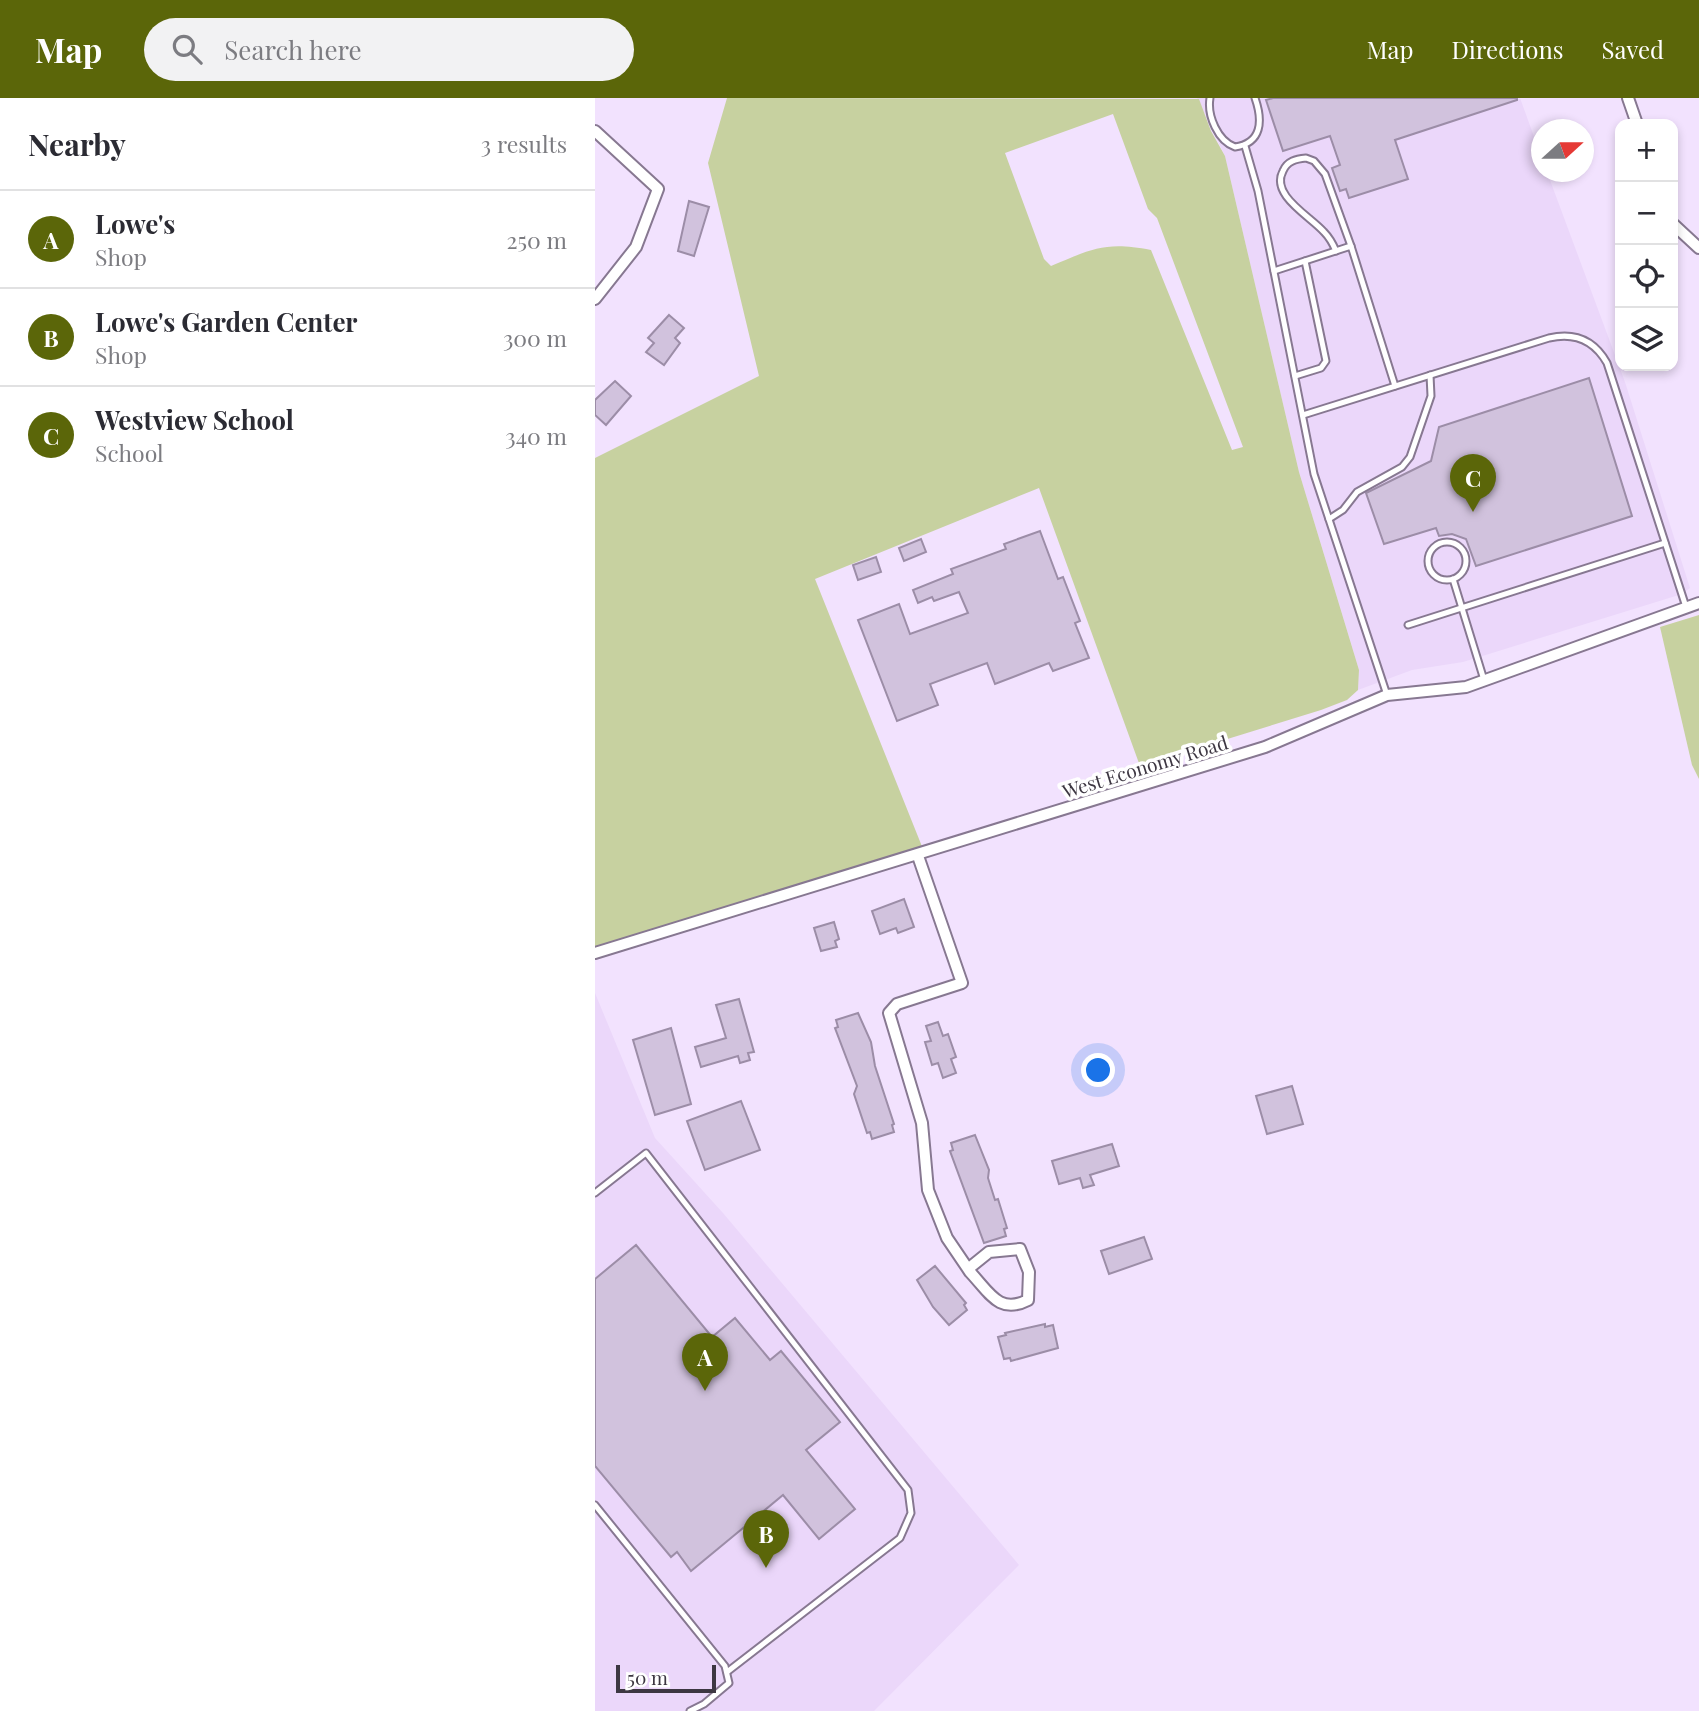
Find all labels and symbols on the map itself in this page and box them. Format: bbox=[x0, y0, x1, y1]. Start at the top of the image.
north arrow bbox=[1531, 119, 1594, 182]
pin: C bbox=[1450, 454, 1496, 512]
street label: West Economy Road bbox=[1058, 728, 1231, 804]
your location bbox=[1081, 1053, 1115, 1087]
pin: A bbox=[682, 1333, 728, 1391]
pin: B bbox=[743, 1510, 789, 1568]
scale bar bbox=[616, 1662, 716, 1694]

